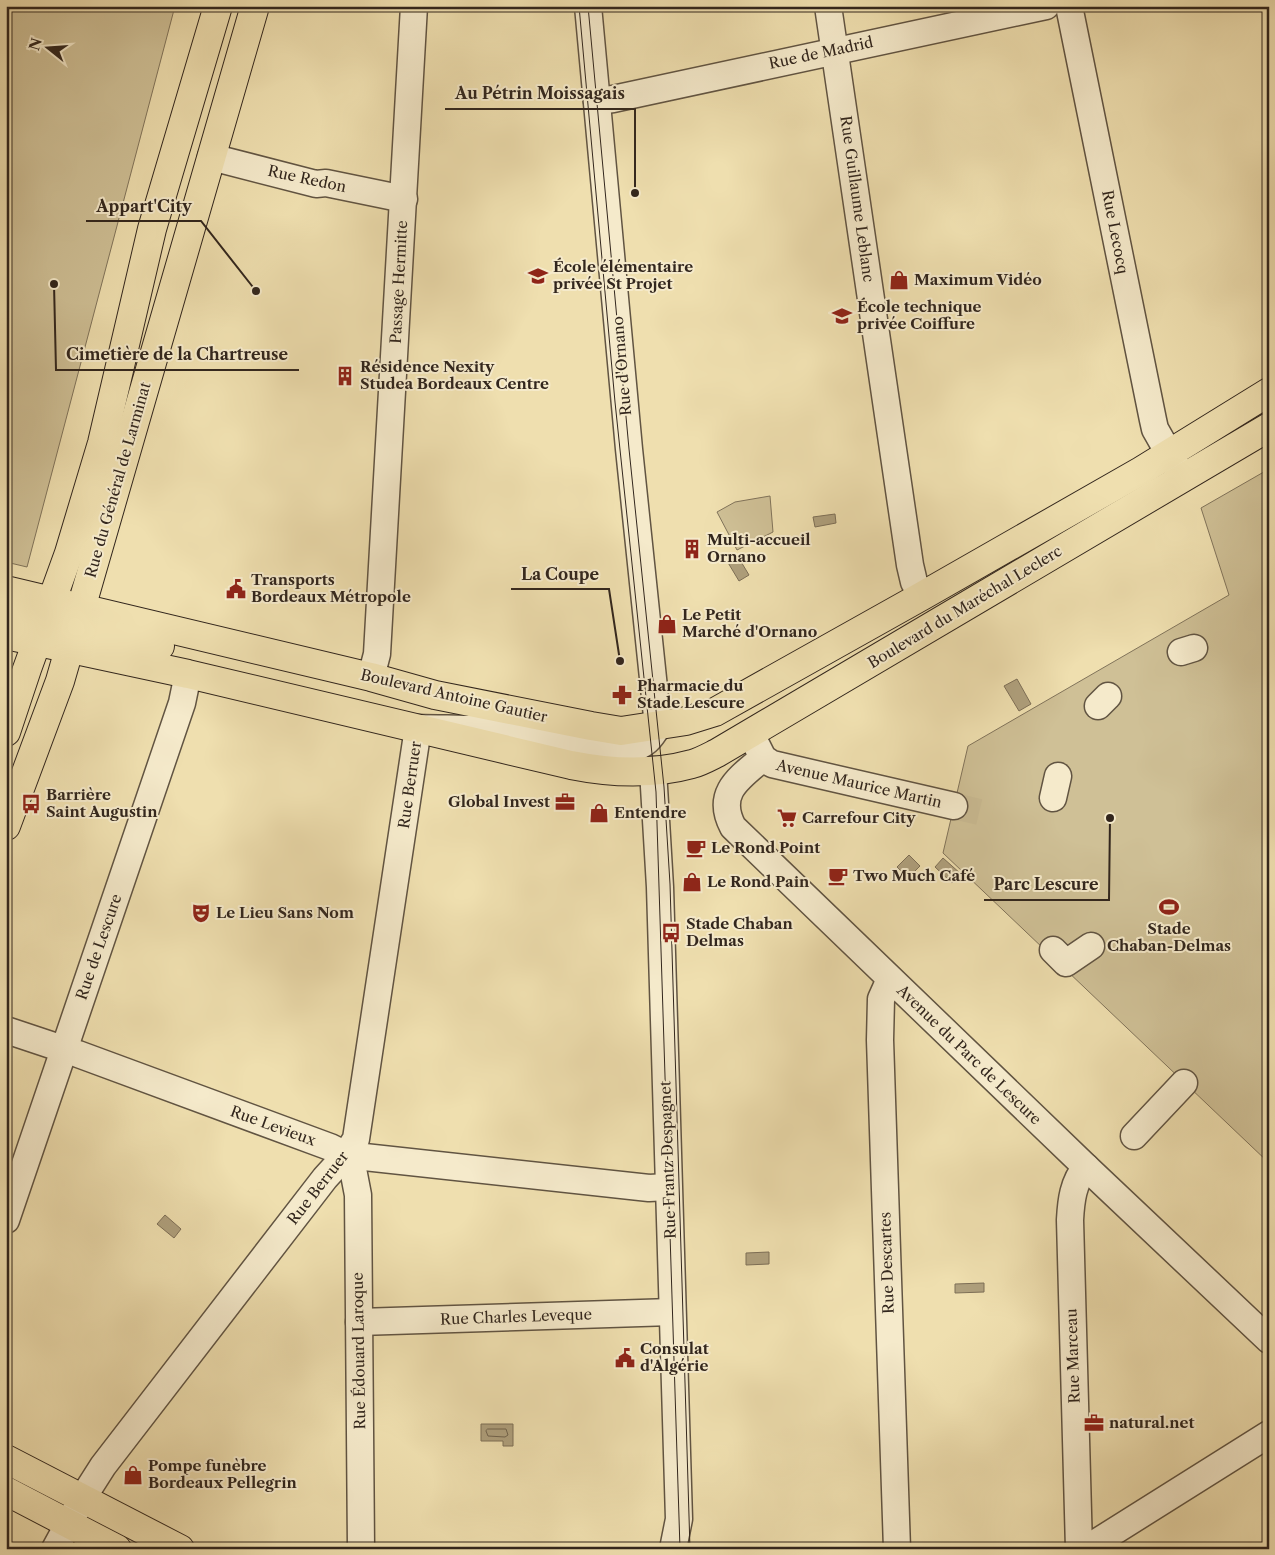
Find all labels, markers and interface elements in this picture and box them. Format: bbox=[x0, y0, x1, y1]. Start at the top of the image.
north arrow bbox=[22, 22, 72, 72]
street label: Rue de Madrid bbox=[767, 32, 875, 73]
text: N bbox=[25, 36, 46, 53]
callout: Au Pétrin Moissagais bbox=[445, 78, 635, 109]
text: Au Pétrin Moissagais bbox=[454, 83, 625, 103]
street label: Rue Guillaume Leblanc bbox=[836, 115, 879, 283]
street label: Rue Redon bbox=[266, 161, 349, 196]
street label: Rue Lecocq bbox=[1098, 188, 1133, 275]
callout: Appart'City bbox=[86, 190, 201, 221]
text: Appart'City bbox=[95, 196, 193, 216]
street label: Passage Hermitte bbox=[386, 220, 411, 344]
place label: École élémentaire privée St Projet bbox=[553, 257, 693, 293]
school or university icon: École élémentaire privée St Projet bbox=[527, 265, 549, 287]
shop icon: Maximum Vidéo bbox=[888, 269, 910, 291]
place label: Maximum Vidéo bbox=[914, 270, 1042, 289]
place label: École technique privée Coiffure bbox=[857, 297, 982, 333]
school or university icon: École technique privée Coiffure bbox=[831, 305, 853, 327]
street label: Rue d'Ornano bbox=[608, 316, 635, 417]
callout: Cimetière de la Chartreuse bbox=[56, 339, 299, 370]
text: Cimetière de la Chartreuse bbox=[66, 344, 288, 364]
place label: Résidence Nexity Studea Bordeaux Centre bbox=[360, 357, 549, 393]
building icon: Résidence Nexity Studea Bordeaux Centre bbox=[334, 365, 356, 387]
street label: Rue du Général de Larminat bbox=[80, 379, 155, 580]
place label: Multi-accueil Ornano bbox=[707, 530, 811, 566]
building icon: Multi-accueil Ornano bbox=[681, 538, 703, 560]
street label: Boulevard du Maréchal Leclerc bbox=[864, 541, 1065, 672]
callout: La Coupe bbox=[511, 558, 609, 589]
text: La Coupe bbox=[521, 564, 599, 584]
place label: Transports Bordeaux Métropole bbox=[251, 570, 411, 606]
public building icon: Transports Bordeaux Métropole bbox=[225, 578, 247, 600]
place label: Le Petit Marché d'Ornano bbox=[682, 605, 817, 641]
shop icon: Le Petit Marché d'Ornano bbox=[656, 613, 678, 635]
street label: Boulevard Antoine Gautier bbox=[359, 665, 550, 726]
place label: Pharmacie du Stade Lescure bbox=[637, 676, 745, 712]
pharmacy icon: Pharmacie du Stade Lescure bbox=[611, 684, 633, 706]
street label: Rue Berruer bbox=[394, 739, 425, 830]
street label: Avenue Maurice Martin bbox=[774, 755, 944, 812]
place label: Barrière Saint Augustin bbox=[46, 785, 158, 821]
office icon: Global Invest bbox=[554, 791, 576, 813]
place label: Global Invest bbox=[448, 792, 550, 811]
bus stop icon: Barrière Saint Augustin bbox=[20, 793, 42, 815]
shop icon: Entendre bbox=[588, 802, 610, 824]
place label: Entendre bbox=[614, 803, 687, 822]
supermarket icon: Carrefour City bbox=[776, 807, 798, 829]
place label: Carrefour City bbox=[802, 808, 916, 827]
cafe icon: Le Rond Point bbox=[685, 837, 707, 859]
place label: Le Rond Point bbox=[711, 838, 820, 857]
cafe icon: Two Much Café bbox=[827, 865, 849, 887]
place label: Two Much Café bbox=[853, 866, 975, 885]
callout: Parc Lescure bbox=[984, 869, 1109, 900]
shop icon: Le Rond Pain bbox=[681, 871, 703, 893]
place label: Le Rond Pain bbox=[707, 872, 810, 891]
text: Parc Lescure bbox=[993, 874, 1099, 894]
street label: Rue de Lescure bbox=[72, 891, 126, 1002]
sports icon: Stade Chaban-Delmas bbox=[1158, 896, 1180, 918]
theatre icon: Le Lieu Sans Nom bbox=[190, 902, 212, 924]
place label: Le Lieu Sans Nom bbox=[216, 903, 354, 922]
place label: Stade Chaban Delmas bbox=[686, 914, 794, 950]
place label: Stade Chaban-Delmas bbox=[1107, 919, 1231, 955]
bus stop icon: Stade Chaban Delmas bbox=[660, 922, 682, 944]
street label: Avenue du Parc de Lescure bbox=[893, 980, 1045, 1129]
street label: Rue Frantz Despagnet bbox=[655, 1080, 680, 1239]
street label: Rue Levieux bbox=[228, 1101, 319, 1150]
street label: Rue Berruer bbox=[283, 1147, 353, 1228]
street label: Rue Descartes bbox=[875, 1212, 898, 1314]
street label: Rue Édouard Laroque bbox=[348, 1272, 369, 1430]
street label: Rue Charles Leveque bbox=[440, 1304, 592, 1329]
street label: Rue Marceau bbox=[1061, 1308, 1084, 1404]
place label: Consulat d'Algérie bbox=[640, 1339, 709, 1375]
public building icon: Consulat d'Algérie bbox=[614, 1347, 636, 1369]
office icon: natural.net bbox=[1083, 1412, 1105, 1434]
place label: natural.net bbox=[1109, 1413, 1195, 1432]
place label: Pompe funèbre Bordeaux Pellegrin bbox=[148, 1456, 298, 1492]
shop icon: Pompe funèbre Bordeaux Pellegrin bbox=[122, 1464, 144, 1486]

